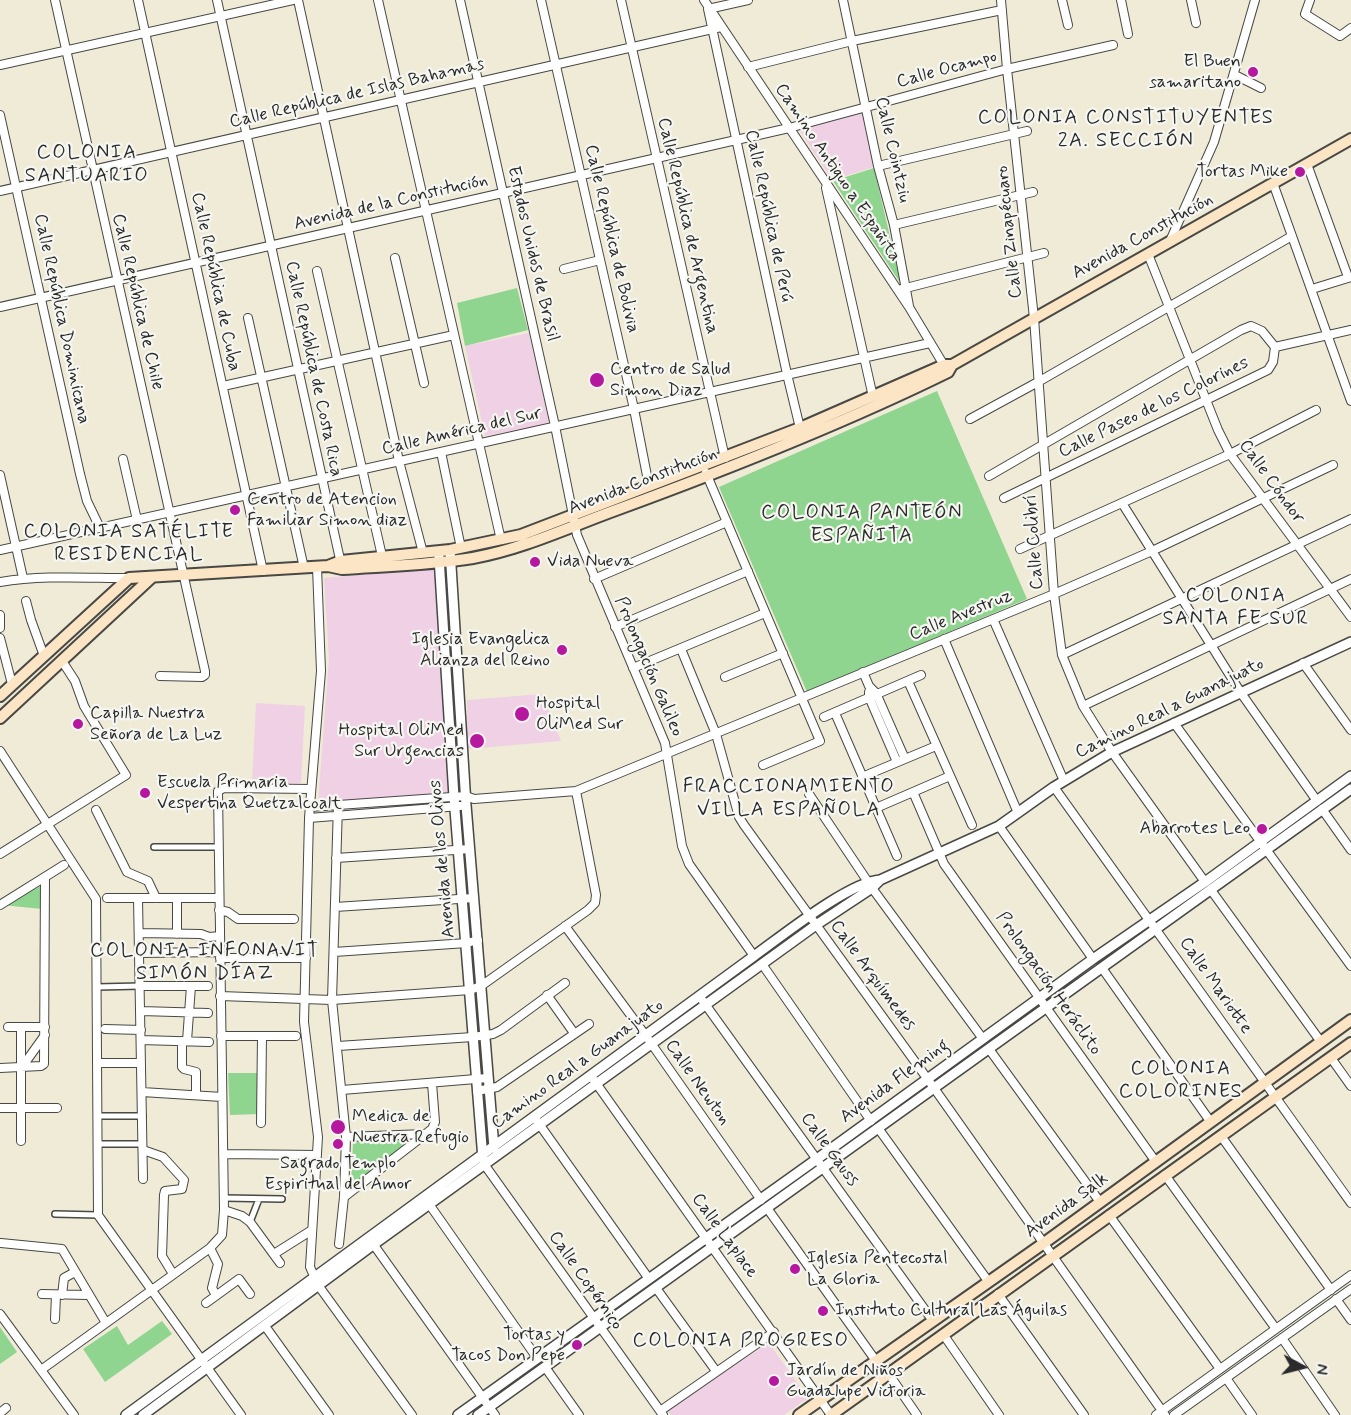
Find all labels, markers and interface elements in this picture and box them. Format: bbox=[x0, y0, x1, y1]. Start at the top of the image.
street label: Calle Ocampo bbox=[895, 46, 999, 94]
place label: El Buen samaritano bbox=[1149, 51, 1241, 94]
street label: Calle República de Islas Bahamas bbox=[227, 54, 487, 134]
marker: El Buen samaritano bbox=[1246, 65, 1260, 79]
street label: Camino Antiguo a Españita bbox=[769, 80, 905, 266]
street label: Calle Cointziu bbox=[869, 95, 915, 205]
district label: COLONIA CONSTITUYENTES 2A. SECCIÓN bbox=[977, 107, 1275, 154]
street label: Calle República de Argentina bbox=[652, 116, 722, 336]
street label: Calle República de Perú bbox=[739, 128, 797, 304]
district label: COLONIA SANTUARIO bbox=[24, 142, 150, 189]
street label: Calle República de Bolivia bbox=[579, 143, 643, 335]
place label: Tortas Mike bbox=[1196, 161, 1288, 183]
street label: Estados Unidos de Brasil bbox=[501, 164, 563, 344]
street label: Calle Zinapécuaro bbox=[992, 165, 1028, 299]
marker: Tortas Mike bbox=[1293, 165, 1307, 179]
street label: Avenida de la Constitución bbox=[292, 170, 490, 236]
street label: Avenida Constitución bbox=[1069, 189, 1217, 285]
street label: Calle República de Cuba bbox=[185, 191, 245, 373]
street label: Calle República Dominicana bbox=[28, 212, 94, 426]
street label: Calle República de Chile bbox=[106, 212, 168, 392]
street label: Calle República de Costa Rica bbox=[280, 259, 346, 479]
street label: Calle Paseo de los Colorines bbox=[1055, 353, 1253, 463]
place label: Centro de Salud Simon Diaz bbox=[610, 359, 731, 401]
marker: Centro de Salud Simon Diaz bbox=[588, 371, 606, 389]
street label: Calle América del Sur bbox=[380, 403, 544, 461]
street label: Calle Cóndor bbox=[1233, 436, 1309, 528]
street label: Avenida Constitución bbox=[565, 444, 721, 520]
place label: Centro de Atencion Familiar Simon diaz bbox=[247, 489, 407, 532]
street label: Calle Colibrí bbox=[1021, 493, 1049, 591]
district label: COLONIA PANTEÓN ESPAÑITA bbox=[761, 502, 963, 549]
marker: Centro de Atencion Familiar Simon diaz bbox=[228, 503, 242, 517]
district label: COLONIA SATÉLITE RESIDENCIAL bbox=[23, 521, 235, 568]
place label: Vida Nueva bbox=[547, 551, 633, 573]
marker: Vida Nueva bbox=[528, 555, 542, 569]
district label: COLONIA SANTA FE SUR bbox=[1162, 585, 1310, 632]
street label: Calle Avestruz bbox=[906, 586, 1016, 646]
street label: Prolongación Galileo bbox=[609, 594, 687, 740]
place label: Iglesia Evangelica Alianza del Reino bbox=[412, 629, 550, 672]
marker: Iglesia Evangelica Alianza del Reino bbox=[555, 643, 569, 657]
street label: Camino Real a Guanajuato bbox=[1072, 654, 1268, 764]
place label: Hospital OliMed Sur bbox=[536, 693, 623, 736]
place label: Capilla Nuestra Señora de La Luz bbox=[90, 703, 222, 746]
marker: Hospital OliMed Sur bbox=[513, 705, 531, 723]
marker: Capilla Nuestra Señora de La Luz bbox=[71, 717, 85, 731]
place label: Hospital OliMed Sur Urgencias bbox=[339, 720, 464, 762]
marker: Hospital OliMed Sur Urgencias bbox=[468, 732, 486, 750]
place label: Escuela Primaria Vespertina Quetzalcoalt bbox=[157, 772, 342, 814]
district label: FRACCIONAMIENTO VILLA ESPAÑOLA bbox=[683, 776, 895, 823]
street label: Avenida de los Olivos bbox=[425, 779, 461, 939]
marker: Escuela Primaria Vespertina Quetzalcoalt bbox=[138, 786, 152, 800]
place label: Abarrotes Leo bbox=[1139, 818, 1250, 840]
marker: Abarrotes Leo bbox=[1255, 822, 1269, 836]
street label: Prolongación Heráclito bbox=[990, 908, 1106, 1060]
street label: Calle Arquímedes bbox=[825, 917, 919, 1035]
street label: Calle Mariotte bbox=[1174, 933, 1256, 1039]
district label: COLONIA INFONAVIT SIMÓN DÍAZ bbox=[93, 940, 317, 987]
street label: Camino Real a Guanajuato bbox=[488, 995, 668, 1135]
street label: Avenida Fleming bbox=[836, 1035, 954, 1129]
street label: Calle Newton bbox=[660, 1036, 734, 1130]
district label: COLONIA COLORINES bbox=[1121, 1058, 1241, 1105]
place label: Medica de Nuestra Refugio bbox=[352, 1106, 469, 1148]
street label: Calle Gauss bbox=[795, 1109, 863, 1191]
marker: Medica de Nuestra Refugio bbox=[329, 1118, 347, 1136]
marker: Sagrado Templo Espiritual del Amor bbox=[331, 1137, 345, 1151]
place label: Sagrado Templo Espiritual del Amor bbox=[265, 1153, 411, 1196]
street label: Avenida Salk bbox=[1021, 1169, 1113, 1243]
street label: Calle Laplace bbox=[686, 1189, 762, 1283]
street label: Calle Copérnico bbox=[543, 1227, 627, 1335]
place label: Iglesia Pentecostal La Gloria bbox=[807, 1248, 948, 1290]
marker: Iglesia Pentecostal La Gloria bbox=[788, 1262, 802, 1276]
place label: Instituto Cultural Las Águilas bbox=[835, 1300, 1067, 1322]
marker: Instituto Cultural Las Águilas bbox=[816, 1304, 830, 1318]
place label: Tortas y Tacos Don Pepe bbox=[451, 1324, 565, 1366]
district label: COLONIA PROGRESO bbox=[635, 1330, 847, 1354]
north arrow bbox=[1273, 1337, 1333, 1397]
marker: Tortas y Tacos Don Pepe bbox=[570, 1338, 584, 1352]
place label: Jardín de Niños Guadalupe Victoria bbox=[786, 1360, 925, 1402]
text: N bbox=[1310, 1363, 1332, 1376]
marker: Jardín de Niños Guadalupe Victoria bbox=[767, 1374, 781, 1388]

